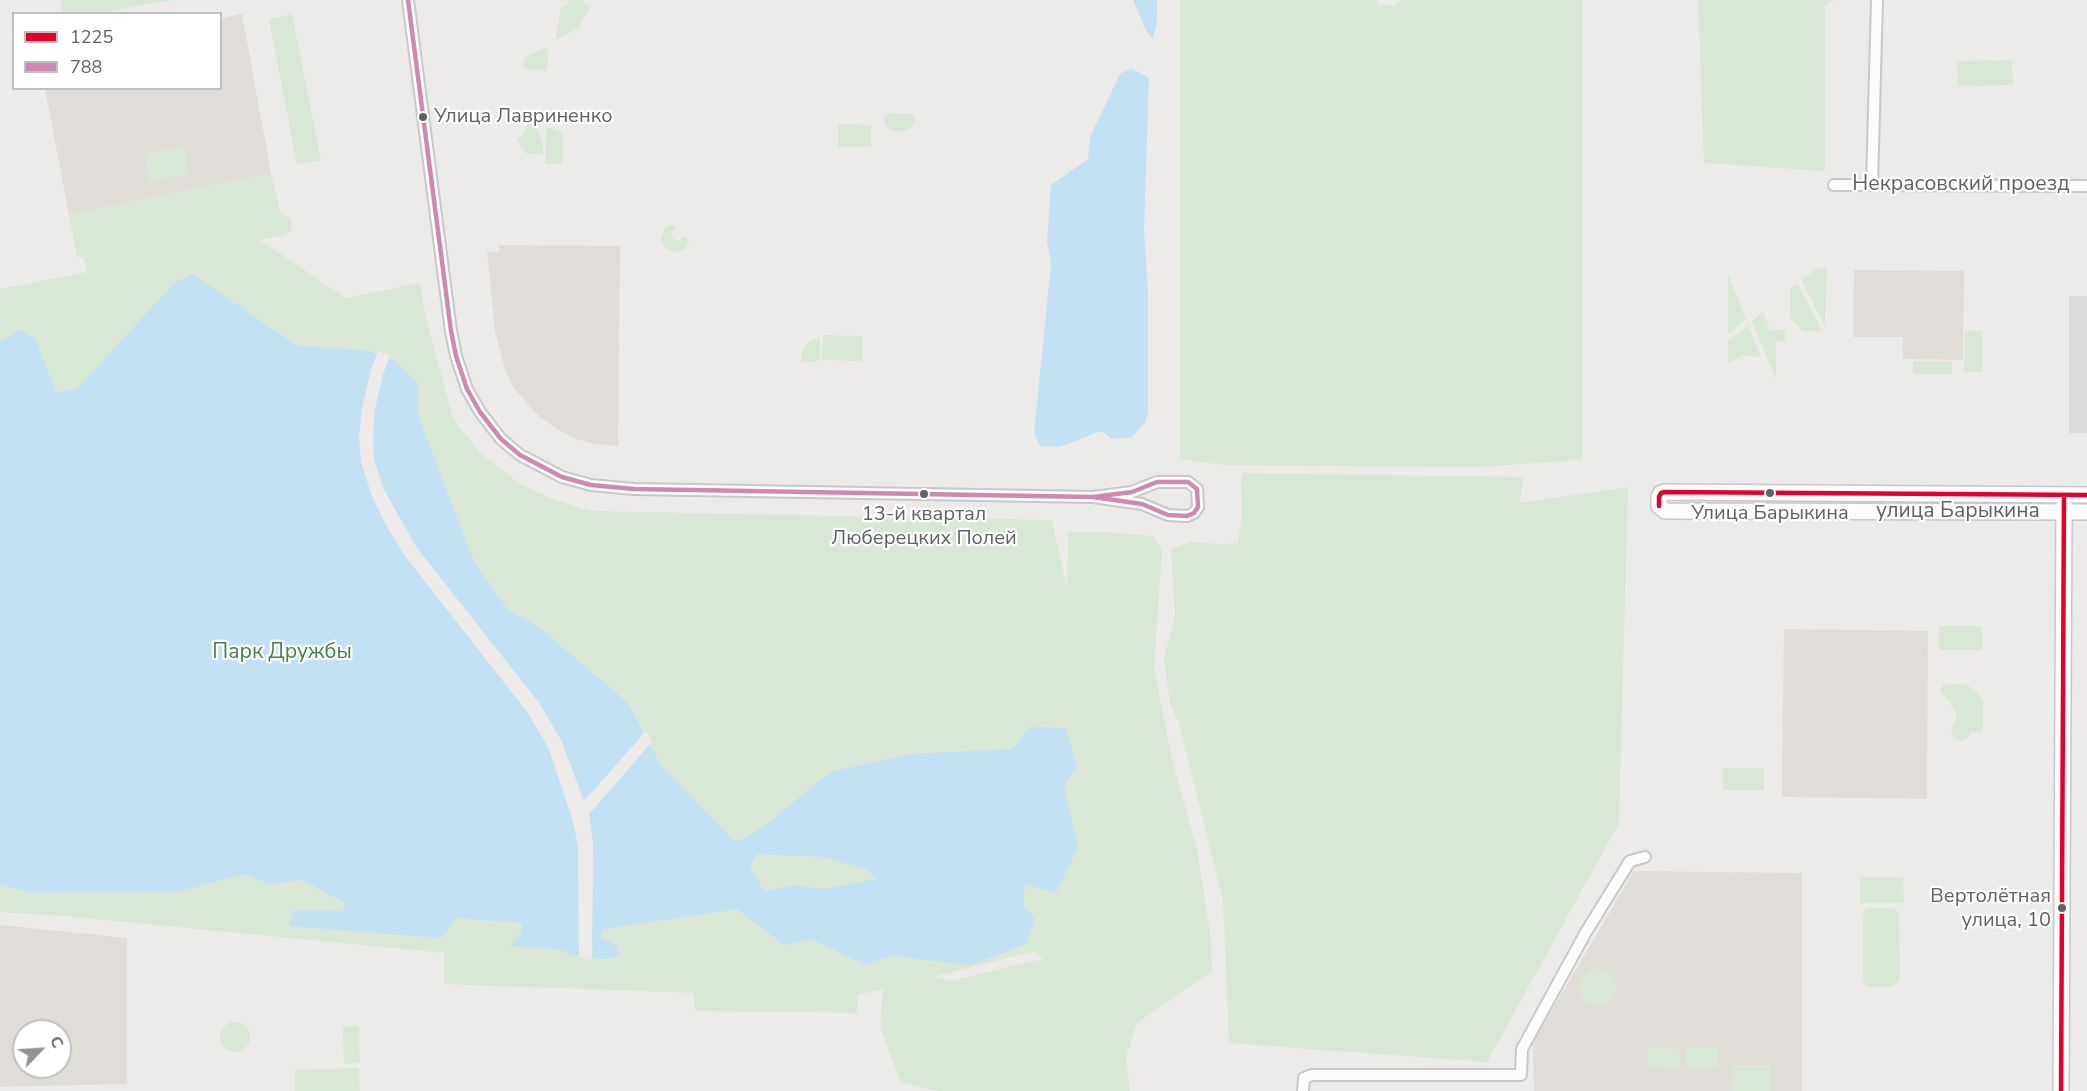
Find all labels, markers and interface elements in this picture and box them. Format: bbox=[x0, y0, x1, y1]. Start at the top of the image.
legend bbox=[12, 12, 222, 90]
text: 1225 bbox=[70, 25, 113, 49]
text: 788 bbox=[70, 55, 102, 79]
place label: Улица Лавриненко bbox=[434, 105, 613, 129]
marker: Улица Лавриненко bbox=[417, 111, 429, 123]
street label: Некрасовский проезд bbox=[1852, 172, 2070, 198]
marker: Улица Барыкина bbox=[1764, 487, 1776, 499]
marker: 13-й квартал Люберецких Полей bbox=[918, 488, 930, 500]
street label: улица Барыкина bbox=[1876, 499, 2040, 525]
place label: Улица Барыкина bbox=[1691, 502, 1849, 526]
place label: 13-й квартал Люберецких Полей bbox=[831, 503, 1017, 550]
park label: Парк Дружбы bbox=[212, 640, 352, 666]
place label: Вертолётная улица, 10 bbox=[1930, 885, 2051, 932]
marker: Вертолётная улица, 10 bbox=[2056, 902, 2068, 914]
north arrow bbox=[12, 1019, 72, 1079]
text: С bbox=[44, 1033, 69, 1052]

